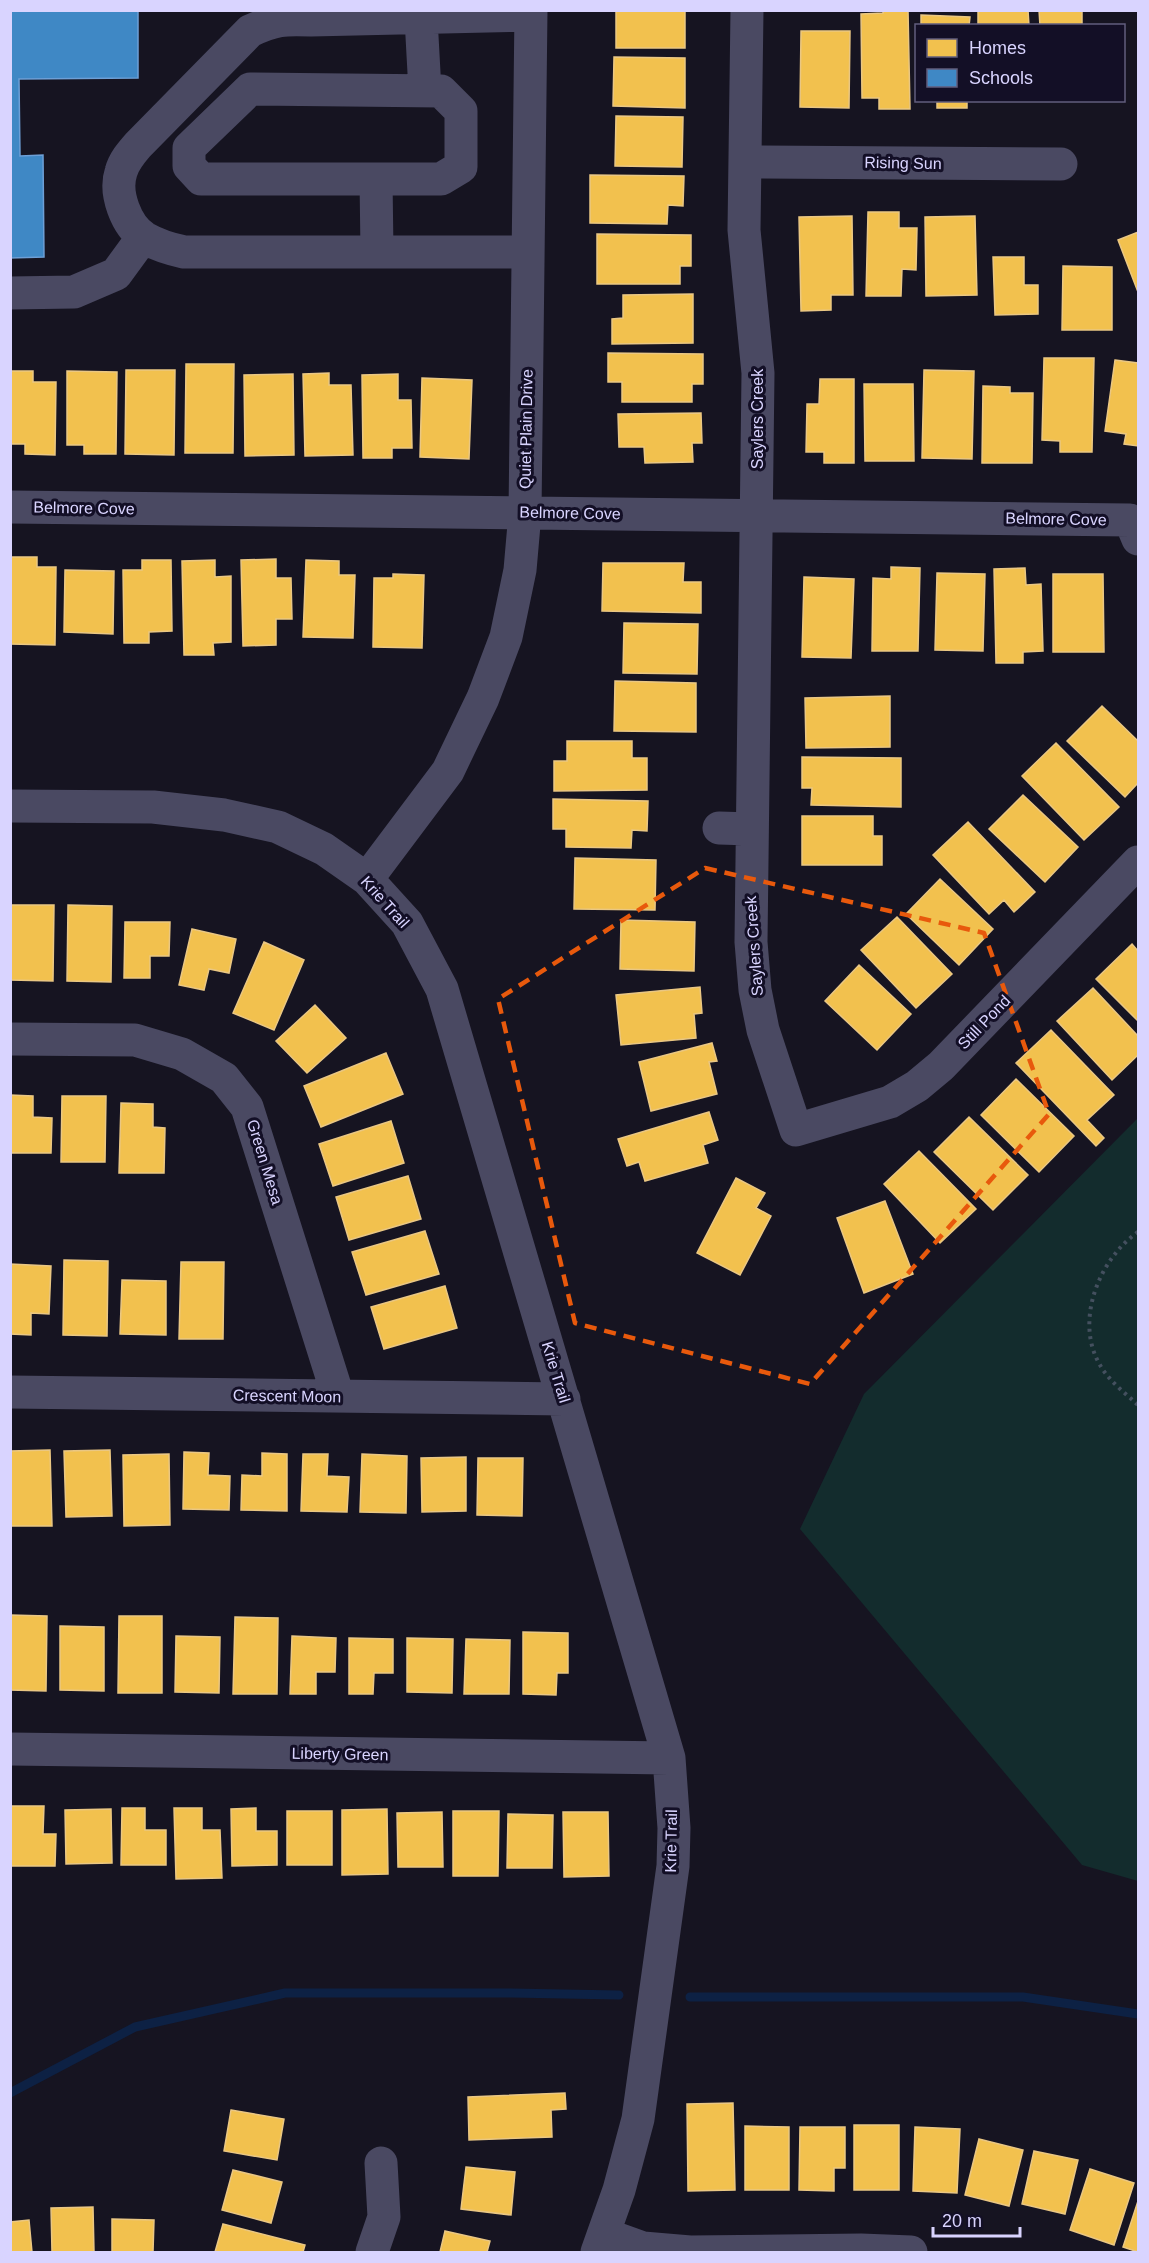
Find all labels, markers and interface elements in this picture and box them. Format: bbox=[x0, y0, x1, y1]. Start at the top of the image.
legend bbox=[915, 24, 1125, 102]
text: Homes bbox=[969, 38, 1026, 58]
text: Schools bbox=[969, 68, 1033, 88]
street label: Rising Sun bbox=[864, 154, 942, 172]
street label: Saylers Creek bbox=[749, 368, 766, 469]
street label: Quiet Plain Drive bbox=[516, 369, 536, 489]
street label: Belmore Cove bbox=[33, 499, 135, 517]
street label: Belmore Cove bbox=[519, 504, 621, 522]
street label: Belmore Cove bbox=[1005, 510, 1107, 528]
street label: Krie Trail bbox=[358, 873, 412, 931]
street label: Saylers Creek bbox=[742, 894, 766, 997]
street label: Still Pond bbox=[954, 992, 1014, 1052]
street label: Green Mesa bbox=[244, 1117, 286, 1207]
street label: Krie Trail bbox=[539, 1339, 573, 1405]
street label: Crescent Moon bbox=[233, 1387, 341, 1405]
street label: Liberty Green bbox=[291, 1745, 389, 1763]
street label: Krie Trail bbox=[662, 1809, 680, 1873]
scale bar bbox=[933, 2200, 1020, 2238]
text: 20 m bbox=[942, 2211, 982, 2231]

